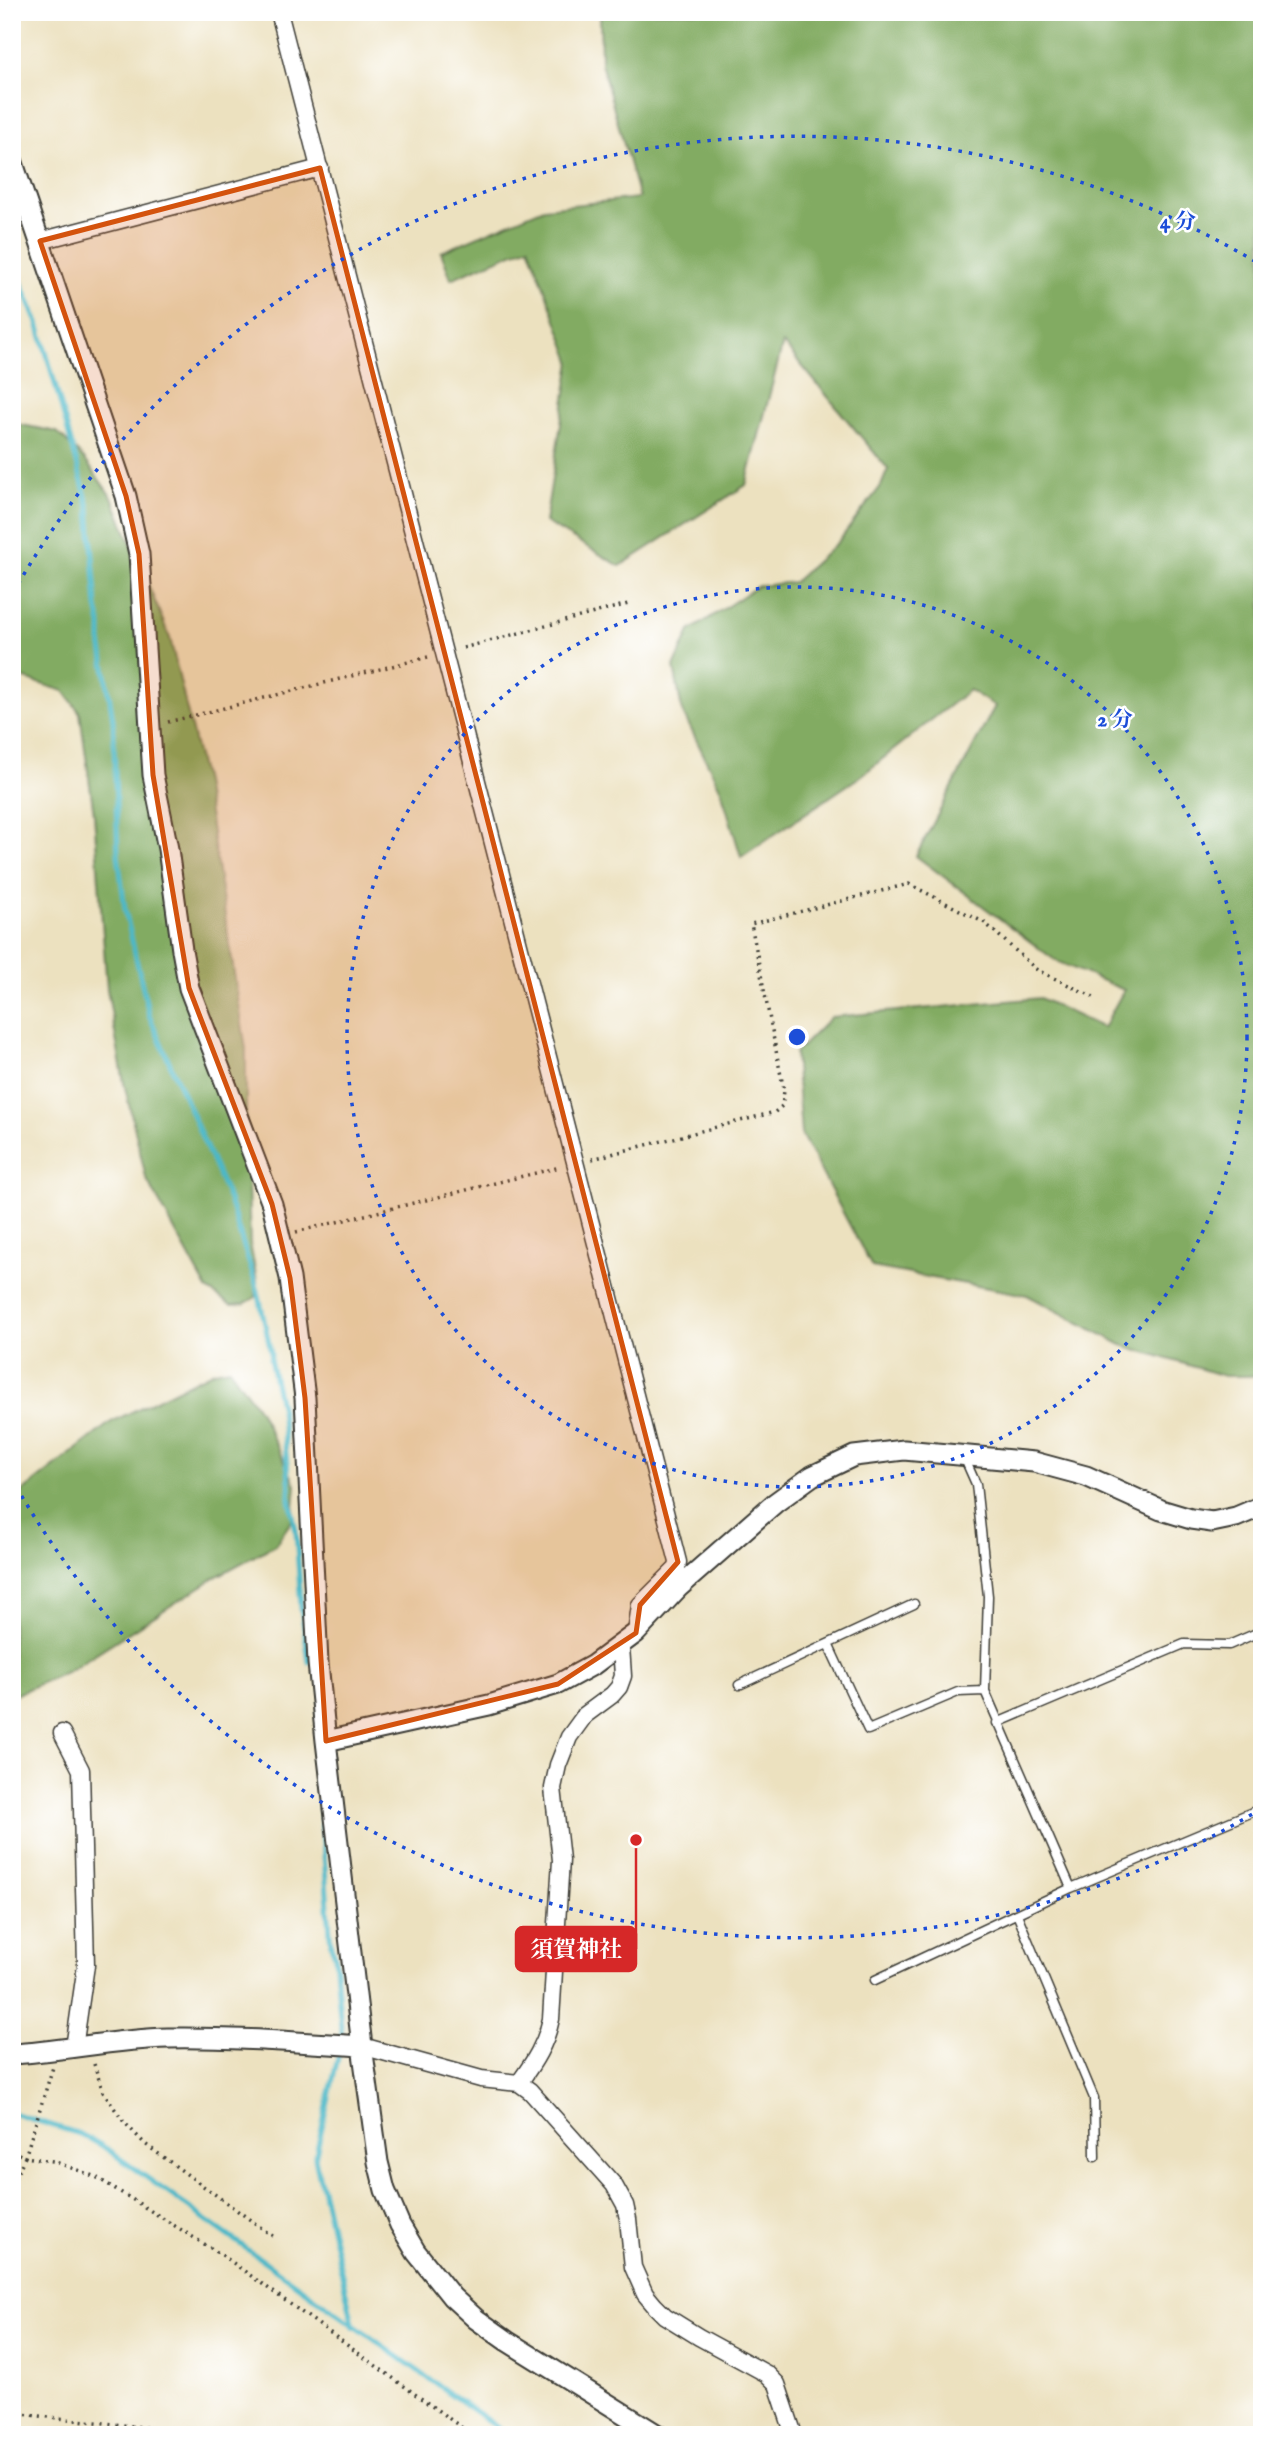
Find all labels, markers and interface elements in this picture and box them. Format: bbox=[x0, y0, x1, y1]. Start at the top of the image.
text: 4 分 bbox=[1160, 209, 1196, 236]
text: 2 分 bbox=[1097, 707, 1133, 734]
centre of rings bbox=[785, 1025, 809, 1049]
callout: 須賀神社 bbox=[516, 1927, 636, 1971]
text: 須賀神社 bbox=[530, 1936, 622, 1965]

